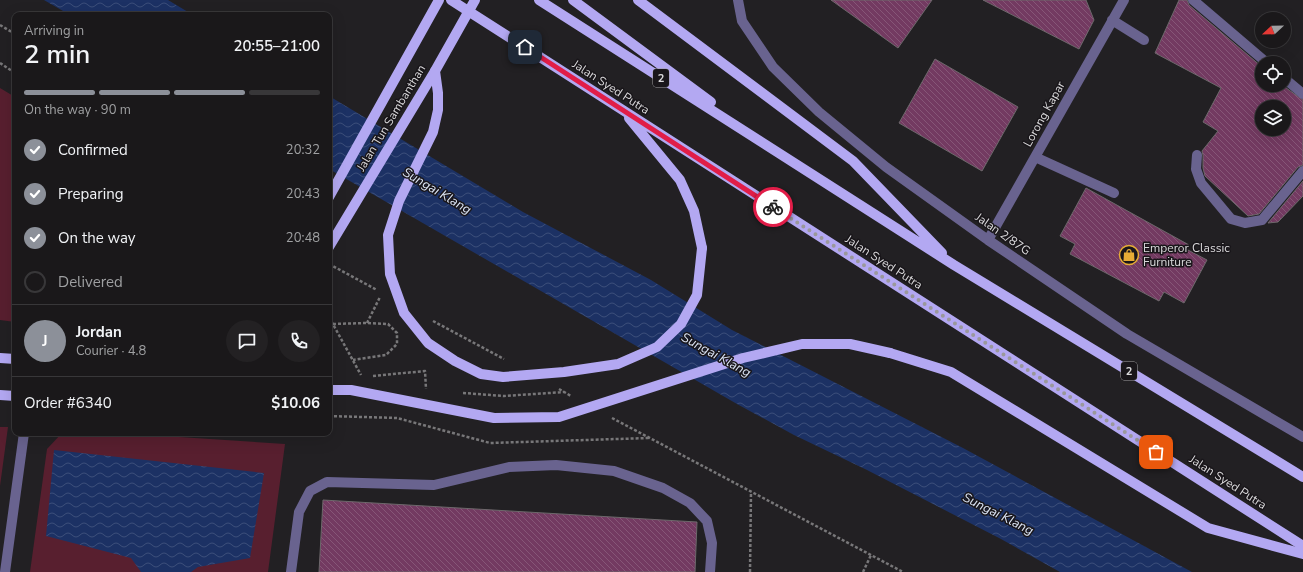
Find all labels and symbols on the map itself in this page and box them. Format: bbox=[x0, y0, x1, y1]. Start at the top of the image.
north arrow bbox=[1255, 12, 1291, 48]
pin bbox=[508, 30, 542, 64]
street label: Jalan Syed Putra bbox=[568, 56, 653, 118]
street label: Jalan Tun Sambanthan bbox=[352, 62, 429, 175]
road number: 2 bbox=[653, 69, 669, 87]
street label: Lorong Kapar bbox=[1019, 78, 1069, 150]
water label: Sungai Klang bbox=[399, 163, 475, 219]
courier bbox=[753, 187, 793, 227]
street label: Jalan 2/87G bbox=[971, 209, 1034, 259]
street label: Jalan Syed Putra bbox=[841, 231, 926, 293]
place label: Emperor Classic Furniture bbox=[1143, 240, 1230, 270]
shop icon: Emperor Classic Furniture bbox=[1118, 244, 1140, 266]
water label: Sungai Klang bbox=[678, 328, 755, 382]
road number: 2 bbox=[1121, 362, 1137, 380]
pin bbox=[1139, 435, 1173, 469]
street label: Jalan Syed Putra bbox=[1185, 451, 1270, 513]
water label: Sungai Klang bbox=[959, 488, 1037, 540]

